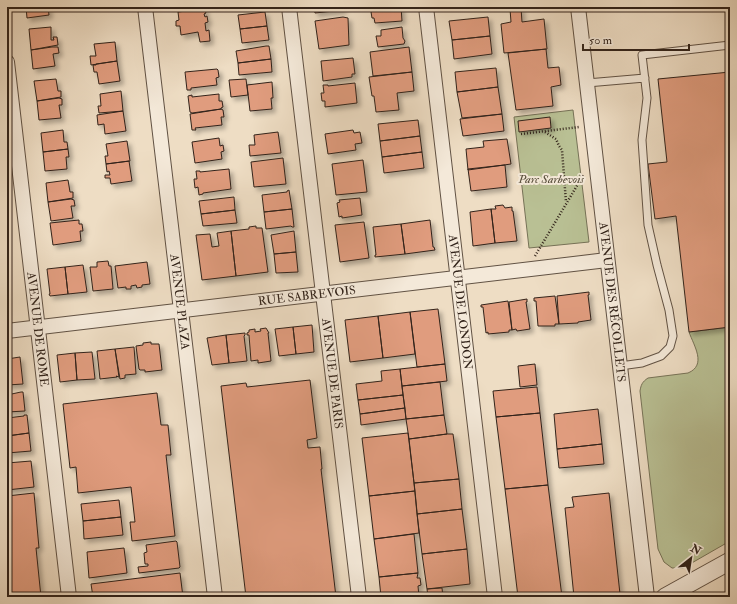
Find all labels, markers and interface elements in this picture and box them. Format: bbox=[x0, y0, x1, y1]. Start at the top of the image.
scale bar bbox=[583, 26, 689, 52]
text: 50 m bbox=[589, 33, 613, 48]
park label: Parc Sarbevois bbox=[517, 172, 584, 187]
street label: AVENUE DES RÉCOLLETS bbox=[596, 220, 629, 383]
street label: AVENUE DE LONDON bbox=[445, 233, 476, 371]
street label: AVENUE PLAZA bbox=[167, 252, 193, 351]
street label: AVENUE DE ROME bbox=[24, 270, 52, 388]
street label: RUE SABREVOIS bbox=[257, 282, 357, 309]
street label: AVENUE DE PARIS bbox=[318, 316, 346, 430]
north arrow bbox=[671, 538, 711, 578]
text: N bbox=[687, 541, 704, 558]

